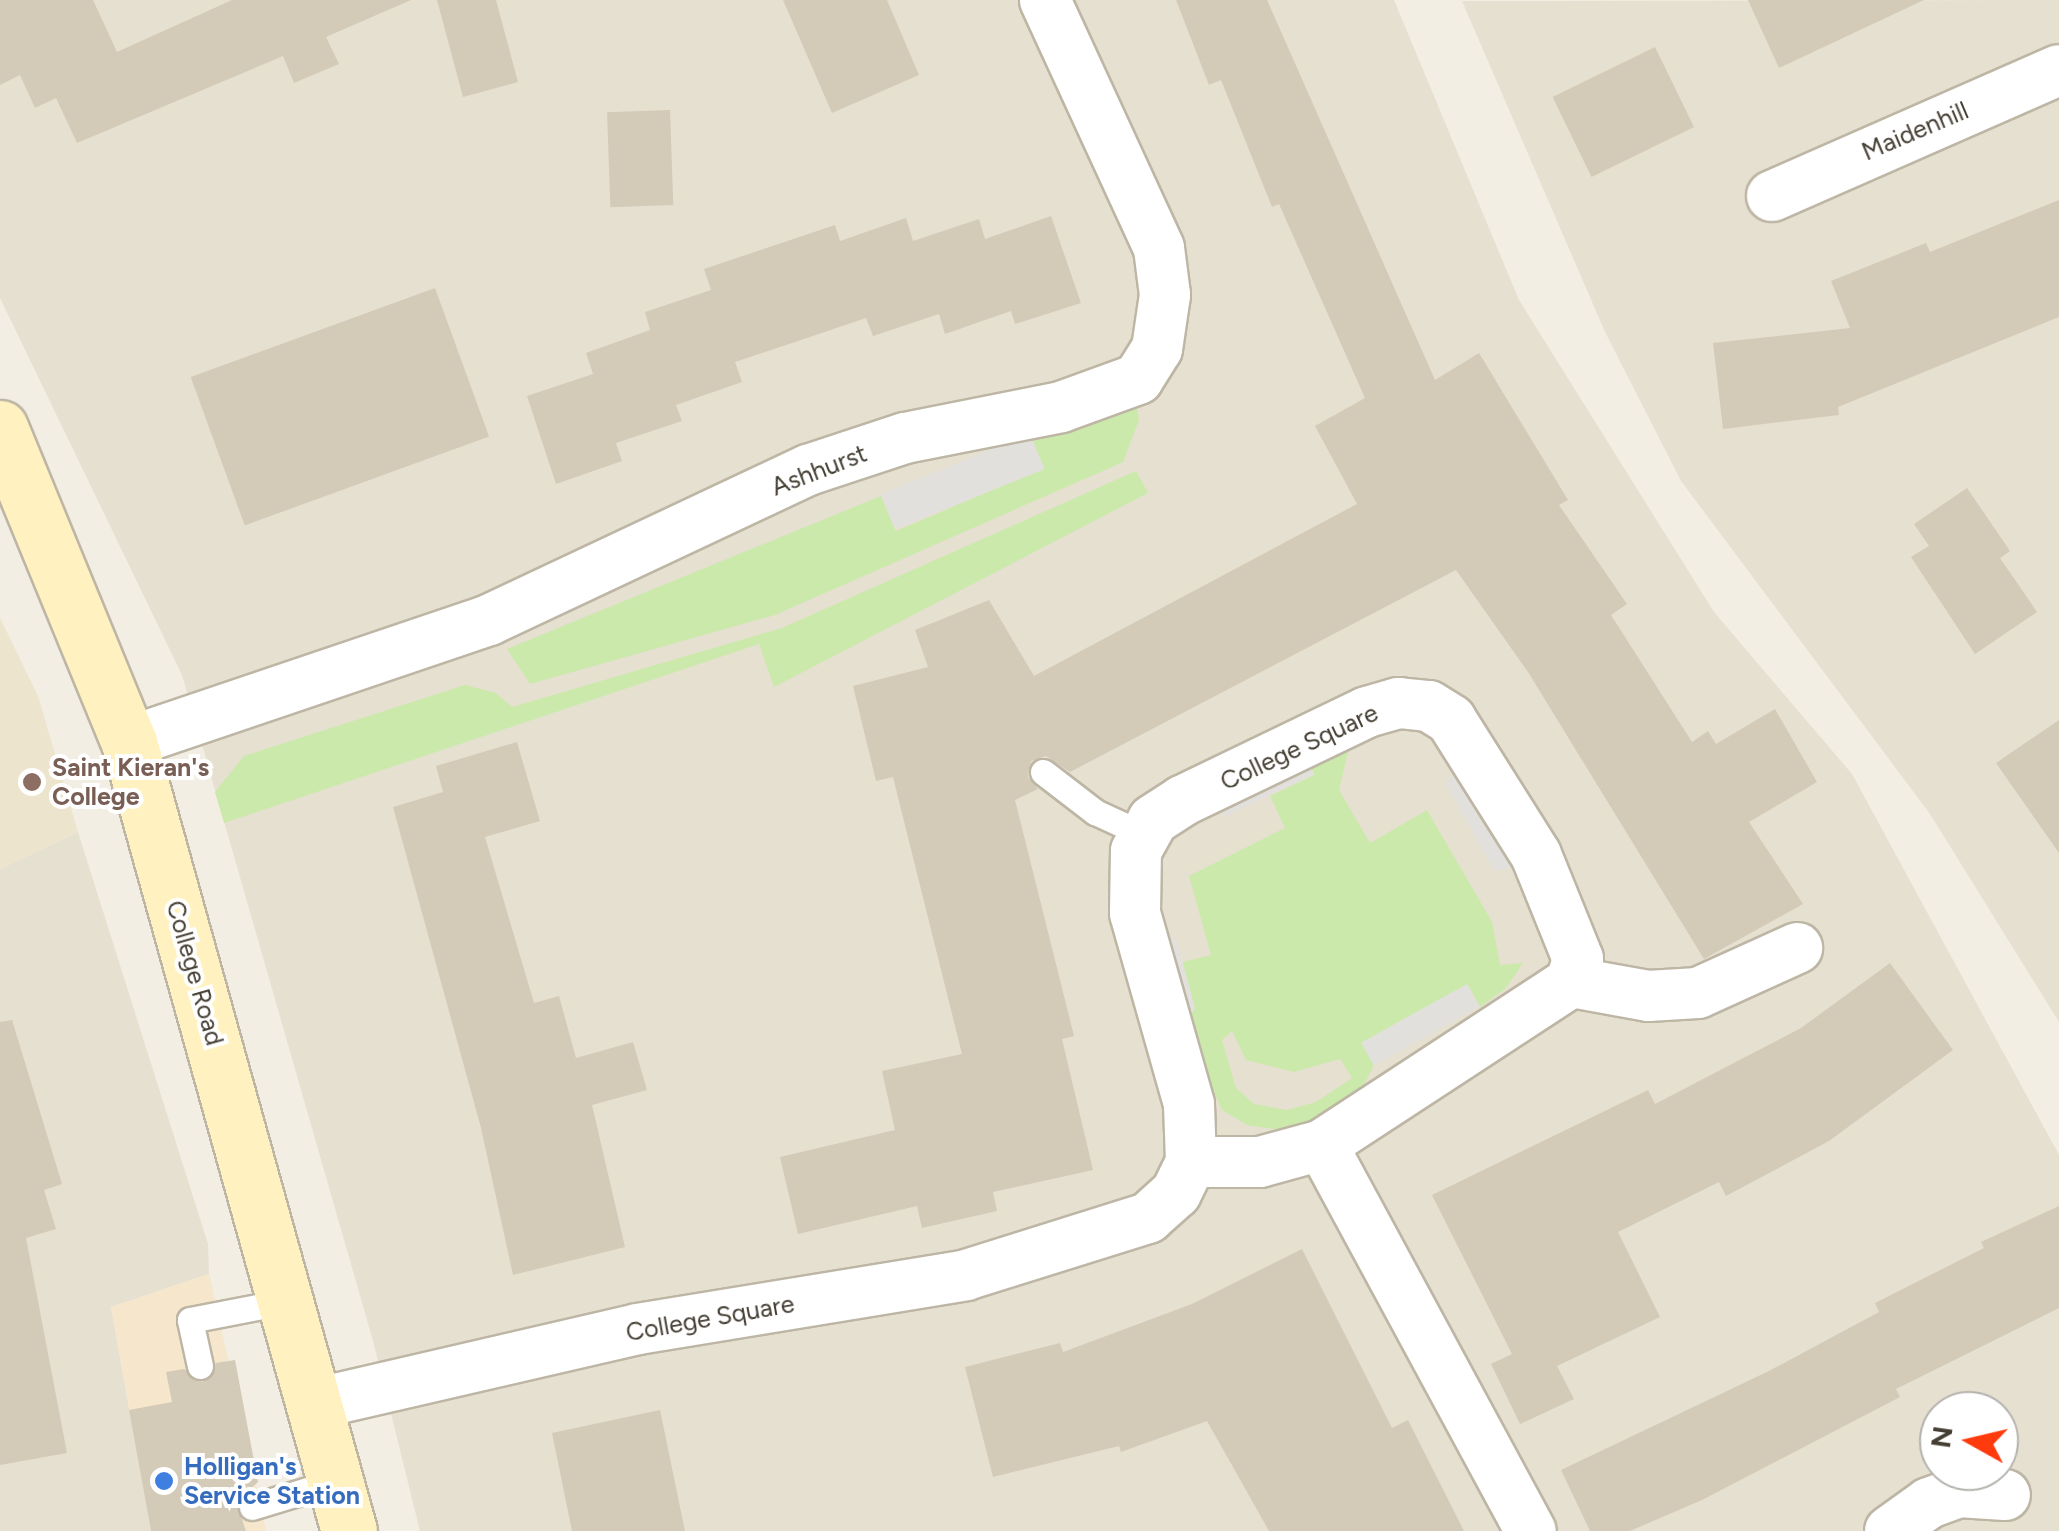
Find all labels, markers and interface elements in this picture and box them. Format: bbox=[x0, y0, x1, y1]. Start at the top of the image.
street label: Maidenhill bbox=[1857, 95, 1973, 167]
street label: Ashhurst bbox=[767, 438, 871, 502]
street label: College Square bbox=[1216, 697, 1382, 797]
place label: Saint Kieran's College bbox=[52, 753, 209, 812]
marker: Saint Kieran's College bbox=[21, 771, 43, 793]
street label: College Road bbox=[160, 897, 230, 1049]
street label: College Square bbox=[624, 1288, 796, 1348]
north arrow bbox=[1919, 1391, 2019, 1491]
text: N bbox=[1923, 1424, 1960, 1450]
place label: Holligan's Service Station bbox=[184, 1452, 360, 1511]
marker: Holligan's Service Station bbox=[153, 1470, 175, 1492]

